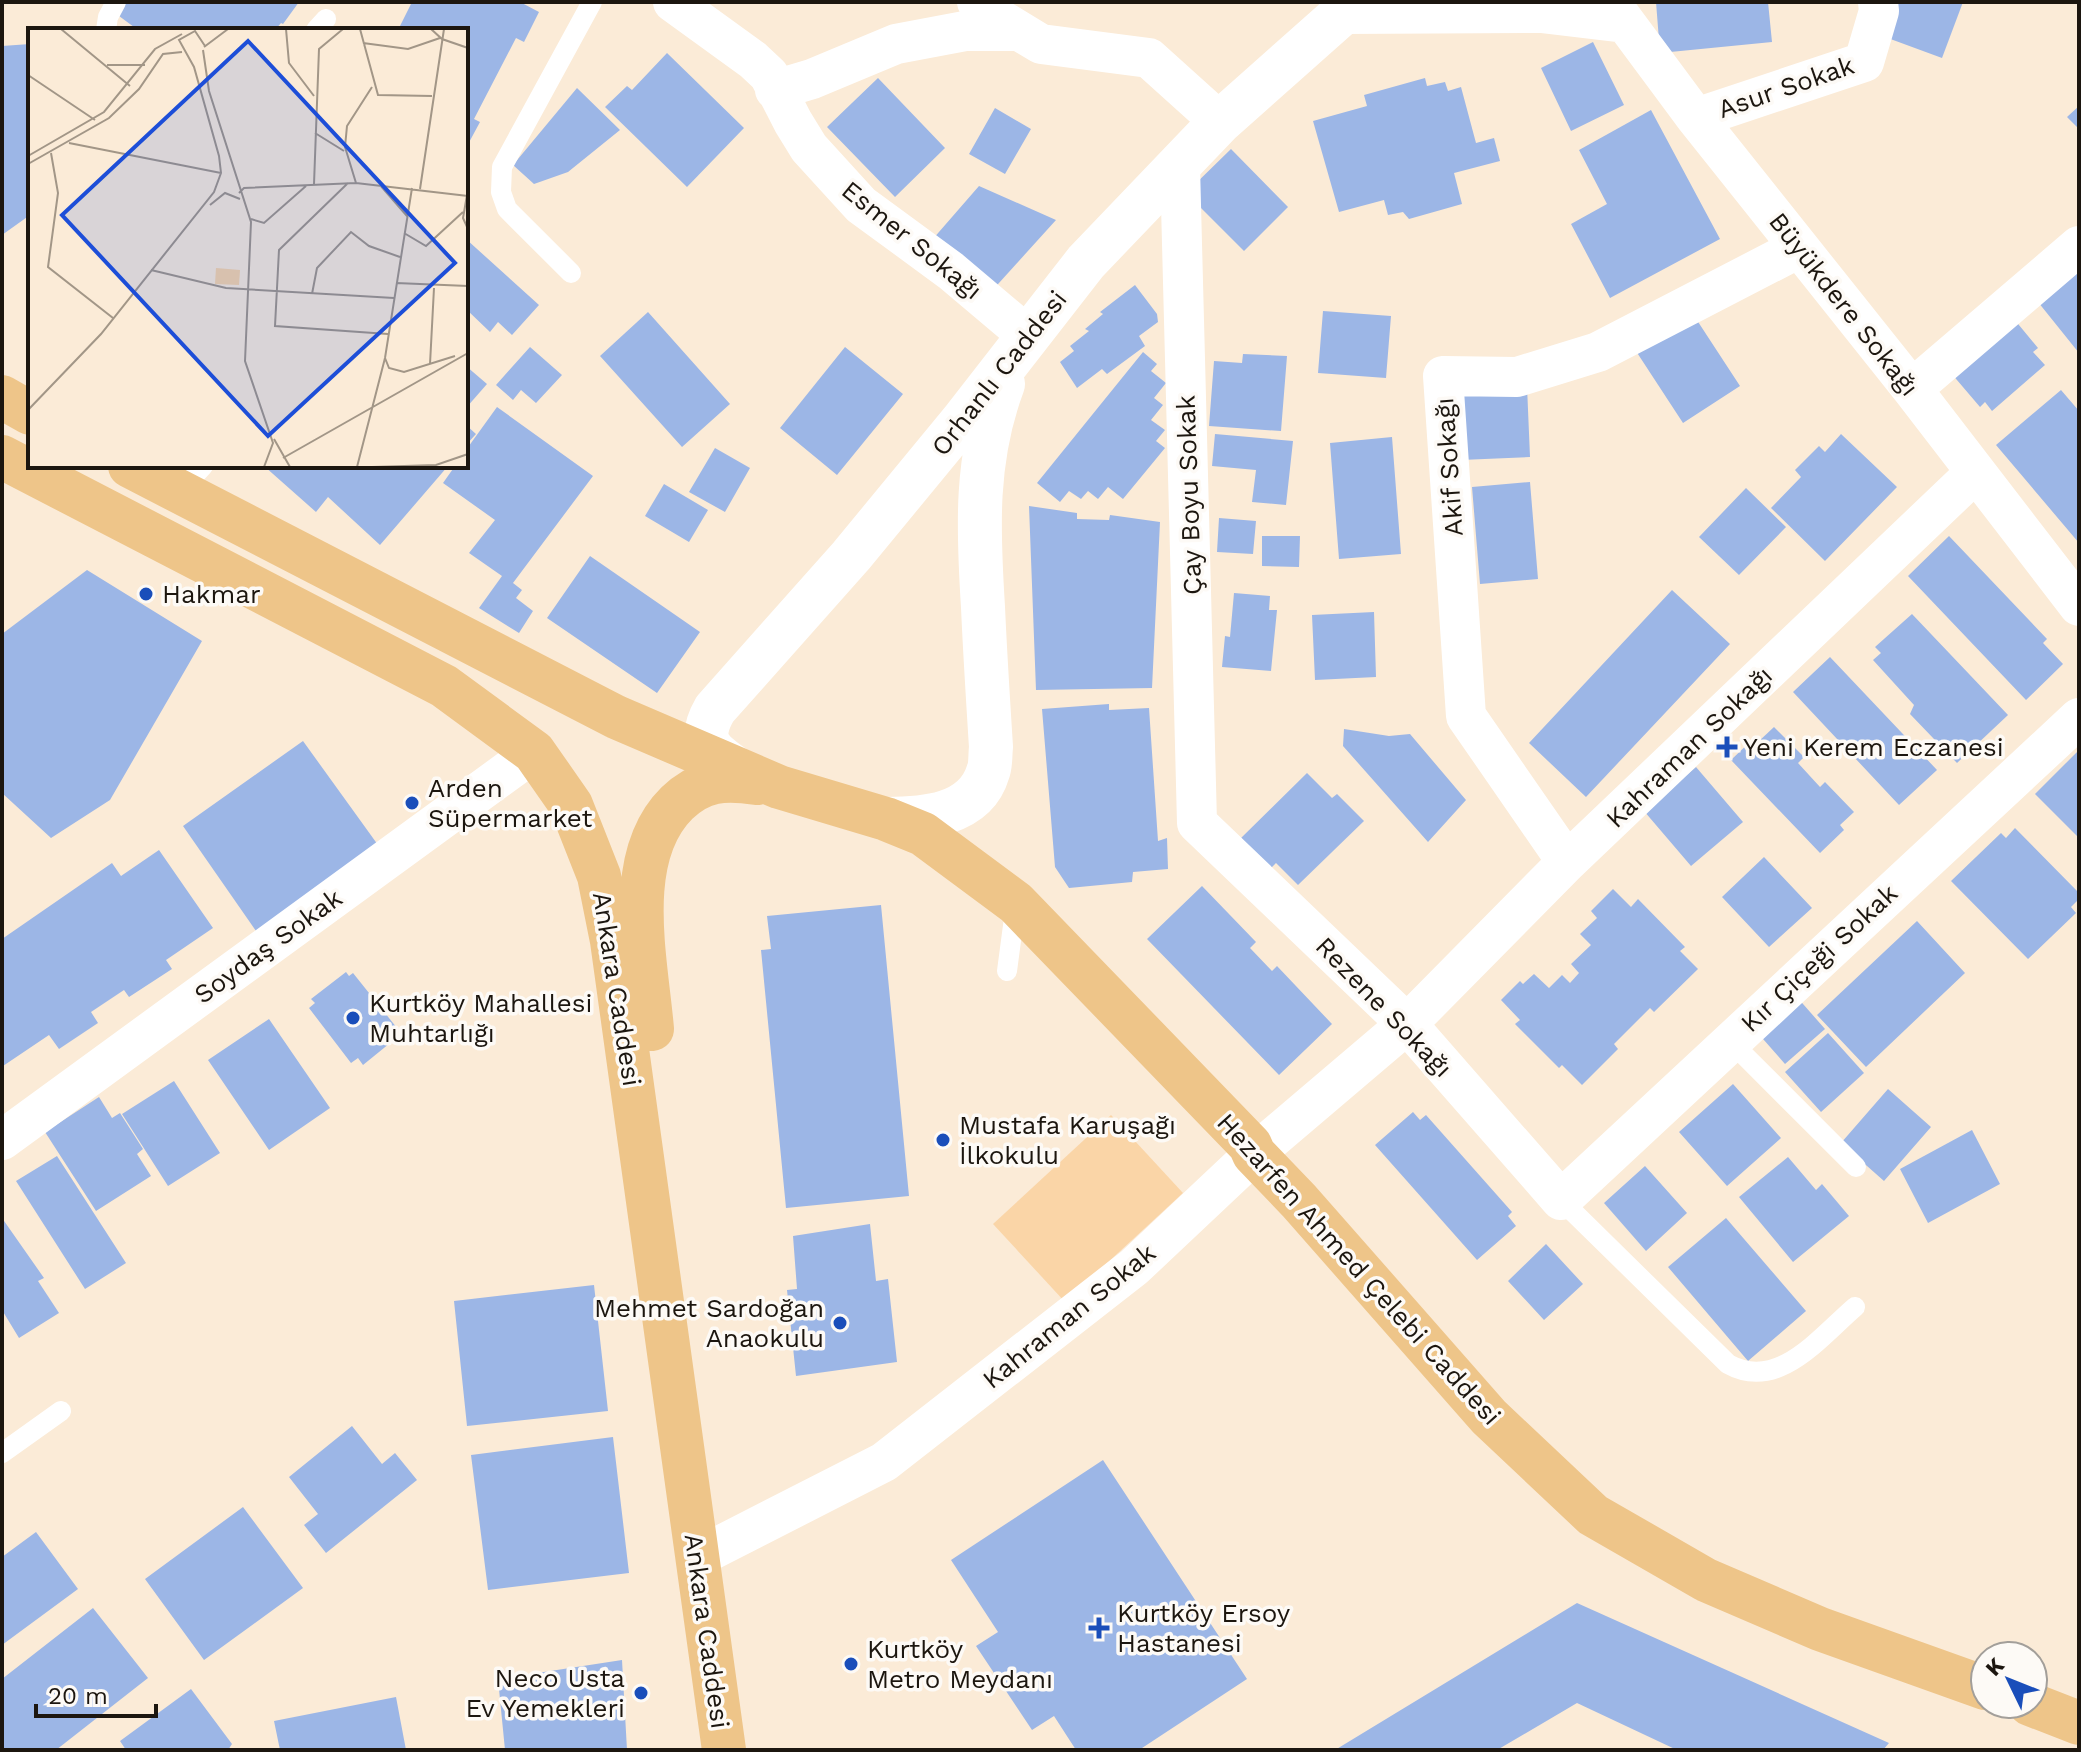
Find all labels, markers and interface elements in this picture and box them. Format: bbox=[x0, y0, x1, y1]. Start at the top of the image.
inset map bbox=[28, 28, 468, 468]
street label: Asur Sokak bbox=[1714, 50, 1858, 124]
street label: Esmer Sokağı bbox=[836, 174, 988, 306]
street label: Büyükdere Sokağı bbox=[1763, 206, 1925, 402]
street label: Orhanlı Caddesi bbox=[925, 284, 1073, 462]
street label: Çay Boyu Sokak bbox=[1171, 394, 1207, 596]
street label: Akif Sokağı bbox=[1429, 397, 1469, 537]
place label: Hakmar bbox=[162, 579, 261, 609]
marker: Hakmar bbox=[137, 585, 155, 603]
street label: Kahraman Sokağı bbox=[1600, 660, 1778, 834]
place label: Yeni Kerem Eczanesi bbox=[1743, 732, 2004, 762]
marker: Yeni Kerem Eczanesi bbox=[1718, 738, 1736, 756]
place label: Arden Süpermarket bbox=[428, 773, 592, 833]
marker: Arden Süpermarket bbox=[403, 794, 421, 812]
street label: Kır Çiçeği Sokak bbox=[1735, 878, 1904, 1038]
street label: Soydaş Sokak bbox=[188, 882, 348, 1010]
street label: Ankara Caddesi bbox=[587, 890, 647, 1088]
street label: Rezene Sokağı bbox=[1310, 931, 1458, 1083]
place label: Kurtköy Mahallesi Muhtarlığı bbox=[369, 988, 592, 1048]
marker: Kurtköy Mahallesi Muhtarlığı bbox=[344, 1009, 362, 1027]
street label: Hezarfen Ahmed Çelebi Caddesi bbox=[1211, 1107, 1507, 1431]
place label: Mustafa Karuşağı İlkokulu bbox=[959, 1110, 1176, 1170]
marker: Mustafa Karuşağı İlkokulu bbox=[934, 1131, 952, 1149]
street label: Kahraman Sokak bbox=[977, 1237, 1161, 1395]
place label: Mehmet Sardoğan Anaokulu bbox=[594, 1293, 824, 1353]
marker: Mehmet Sardoğan Anaokulu bbox=[831, 1314, 849, 1332]
street label: Ankara Caddesi bbox=[678, 1532, 736, 1730]
place label: Kurtköy Ersoy Hastanesi bbox=[1117, 1598, 1291, 1658]
marker: Kurtköy Ersoy Hastanesi bbox=[1088, 1617, 1110, 1639]
place label: Kurtköy Metro Meydanı bbox=[867, 1634, 1053, 1694]
north arrow bbox=[1969, 1640, 2049, 1720]
text: K bbox=[1980, 1652, 2010, 1681]
marker: Kurtköy Metro Meydanı bbox=[842, 1655, 860, 1673]
place label: Neco Usta Ev Yemekleri bbox=[466, 1663, 625, 1723]
scale bar bbox=[36, 1668, 156, 1718]
text: 20 m bbox=[48, 1682, 108, 1710]
marker: Neco Usta Ev Yemekleri bbox=[632, 1684, 650, 1702]

